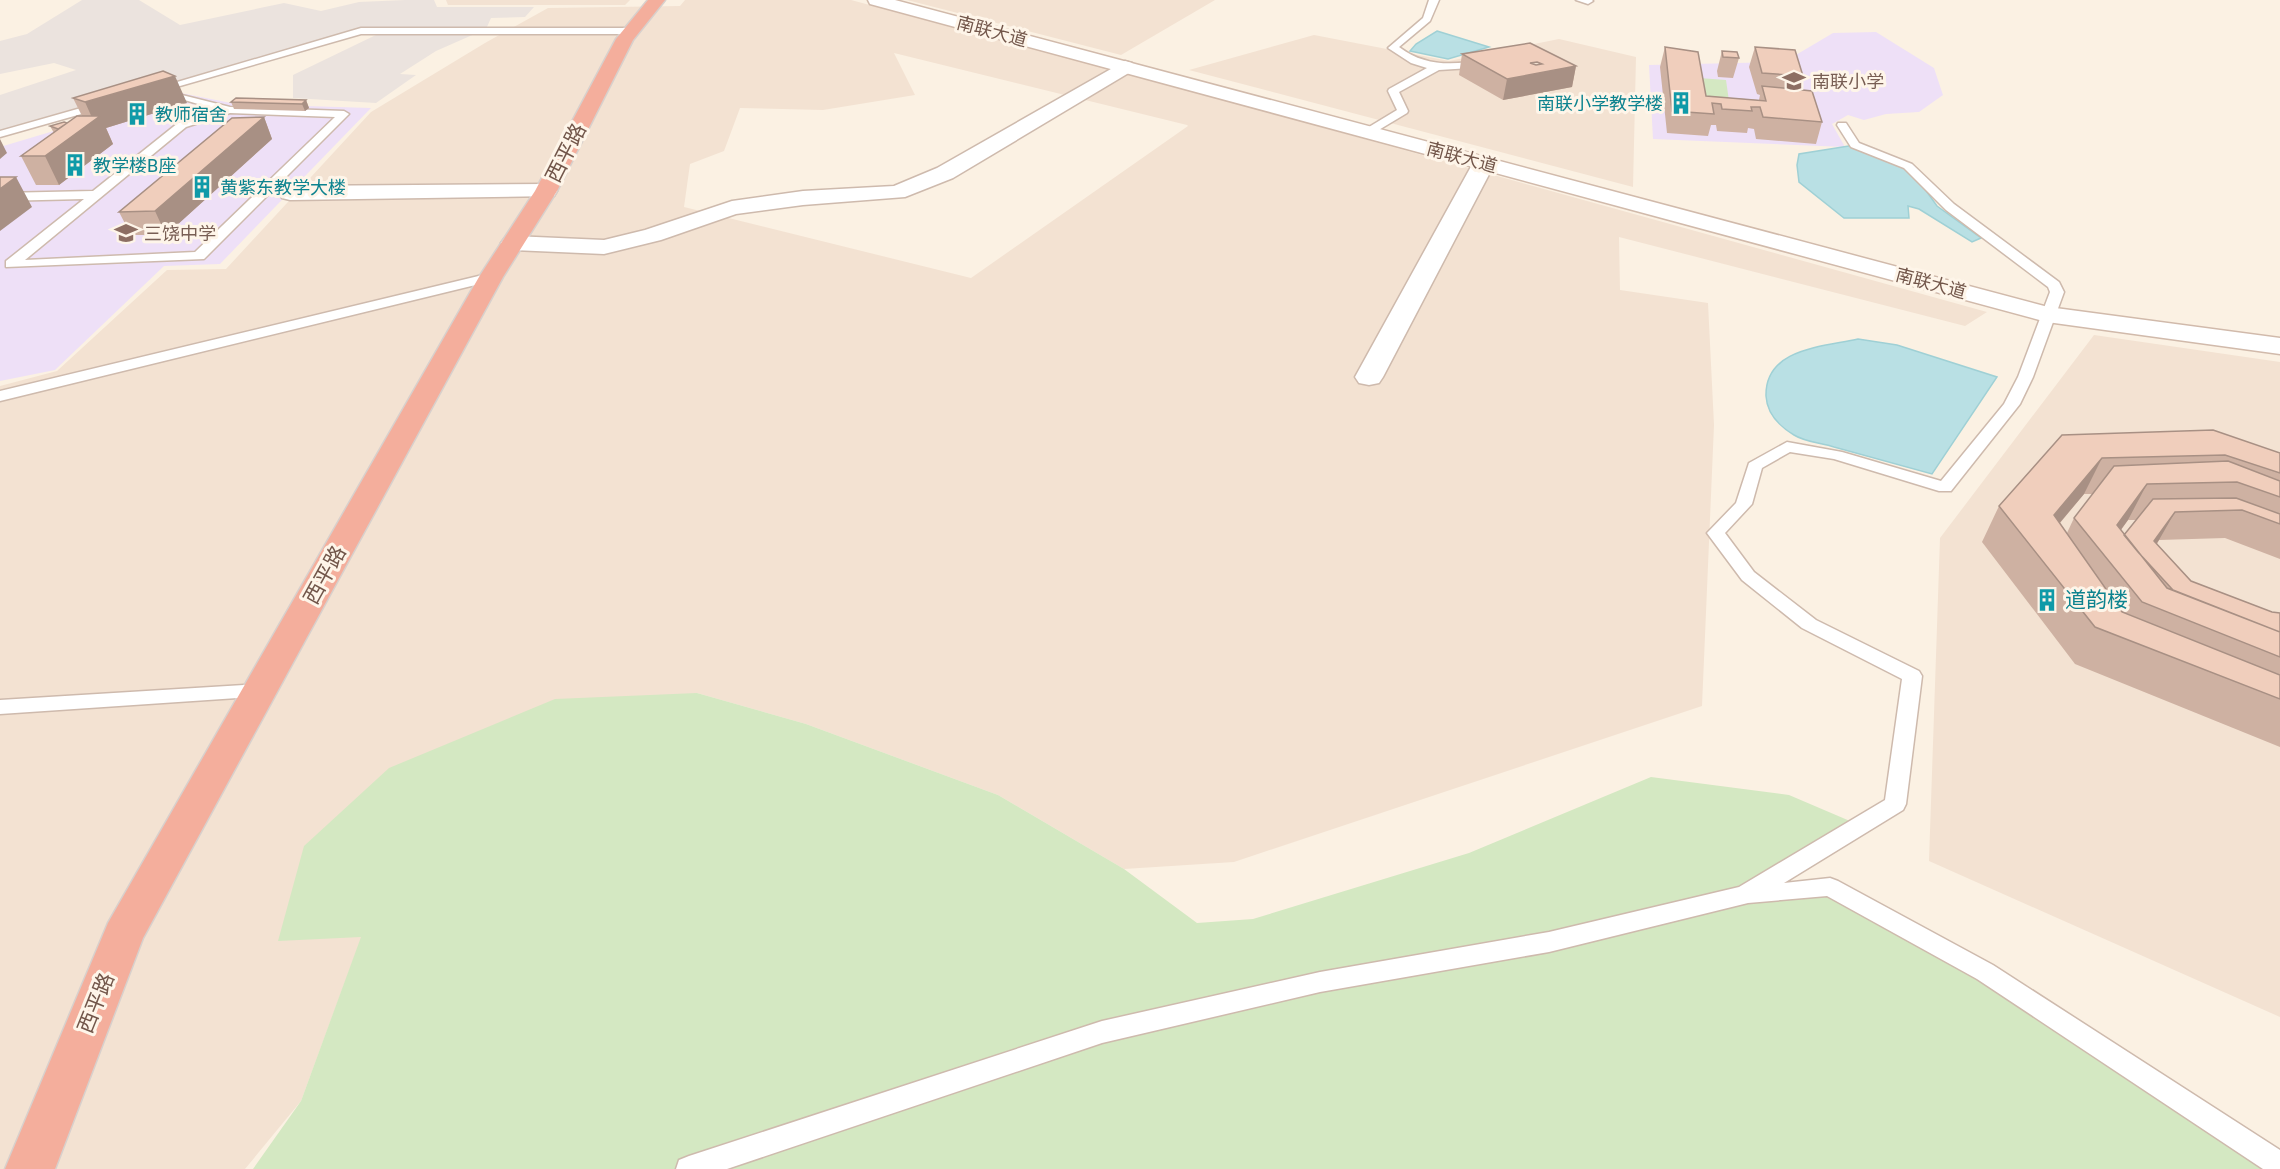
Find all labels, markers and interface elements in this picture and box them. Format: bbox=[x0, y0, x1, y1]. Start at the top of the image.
street label: 南联大道 bbox=[955, 12, 1029, 50]
school or university icon: 南联小学 bbox=[1781, 68, 1807, 94]
place label: 南联小学 bbox=[1812, 71, 1884, 92]
building icon: 南联小学教学楼 bbox=[1668, 90, 1694, 116]
place label: 南联小学教学楼 bbox=[1537, 93, 1663, 114]
building icon: 教师宿舍 bbox=[124, 101, 150, 127]
place label: 教师宿舍 bbox=[155, 104, 227, 125]
street label: 西平路 bbox=[541, 119, 591, 187]
street label: 南联大道 bbox=[1425, 138, 1499, 176]
building icon: 教学楼B座 bbox=[62, 152, 88, 178]
place label: 教学楼B座 bbox=[93, 155, 176, 176]
building icon: 黄紫东教学大楼 bbox=[189, 174, 215, 200]
place label: 黄紫东教学大楼 bbox=[220, 177, 346, 198]
school or university icon: 三饶中学 bbox=[113, 220, 139, 246]
place label: 三饶中学 bbox=[144, 223, 216, 244]
street label: 南联大道 bbox=[1894, 264, 1968, 302]
street label: 西平路 bbox=[299, 542, 351, 608]
building icon: 道韵楼 bbox=[2034, 587, 2060, 613]
place label: 道韵楼 bbox=[2065, 588, 2128, 612]
street label: 西平路 bbox=[73, 969, 119, 1037]

